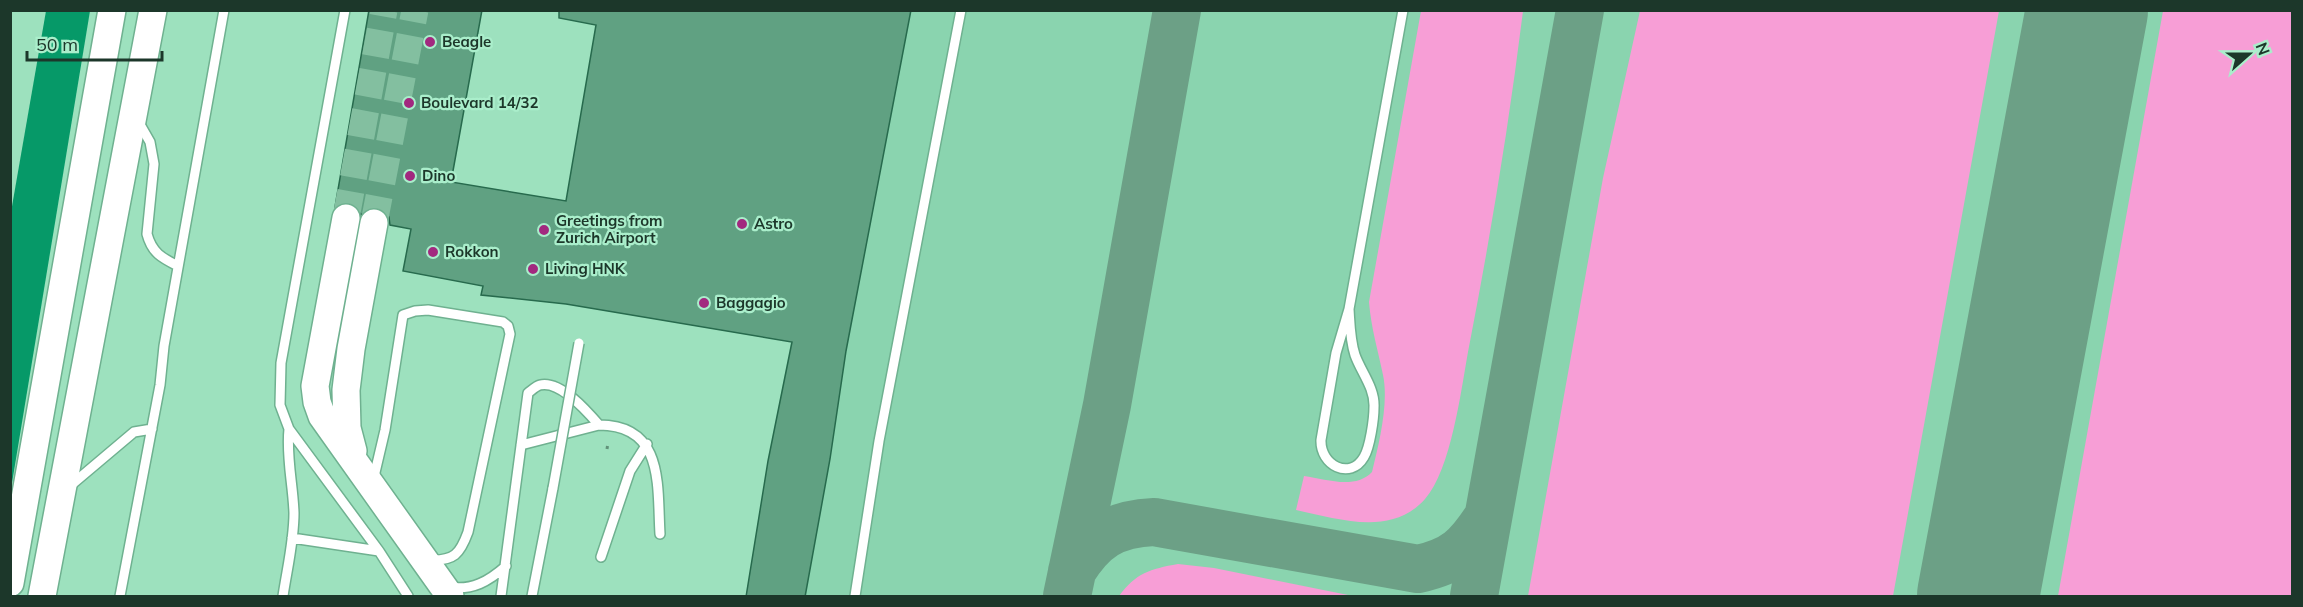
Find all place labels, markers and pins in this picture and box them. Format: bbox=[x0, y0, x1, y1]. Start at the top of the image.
place label: Beagle bbox=[442, 32, 491, 51]
marker: Beagle bbox=[423, 35, 437, 49]
place label: Boulevard 14/32 bbox=[421, 93, 538, 112]
marker: Boulevard 14/32 bbox=[402, 96, 416, 110]
place label: Dino bbox=[422, 166, 455, 185]
marker: Dino bbox=[403, 169, 417, 183]
place label: Greetings from Zurich Airport bbox=[556, 211, 663, 247]
place label: Astro bbox=[754, 214, 793, 233]
marker: Astro bbox=[735, 217, 749, 231]
marker: Greetings from Zurich Airport bbox=[537, 223, 551, 237]
place label: Rokkon bbox=[445, 242, 499, 261]
marker: Rokkon bbox=[426, 245, 440, 259]
place label: Living HNK bbox=[545, 259, 626, 278]
marker: Living HNK bbox=[526, 262, 540, 276]
place label: Baggagio bbox=[716, 293, 786, 312]
marker: Baggagio bbox=[697, 296, 711, 310]

